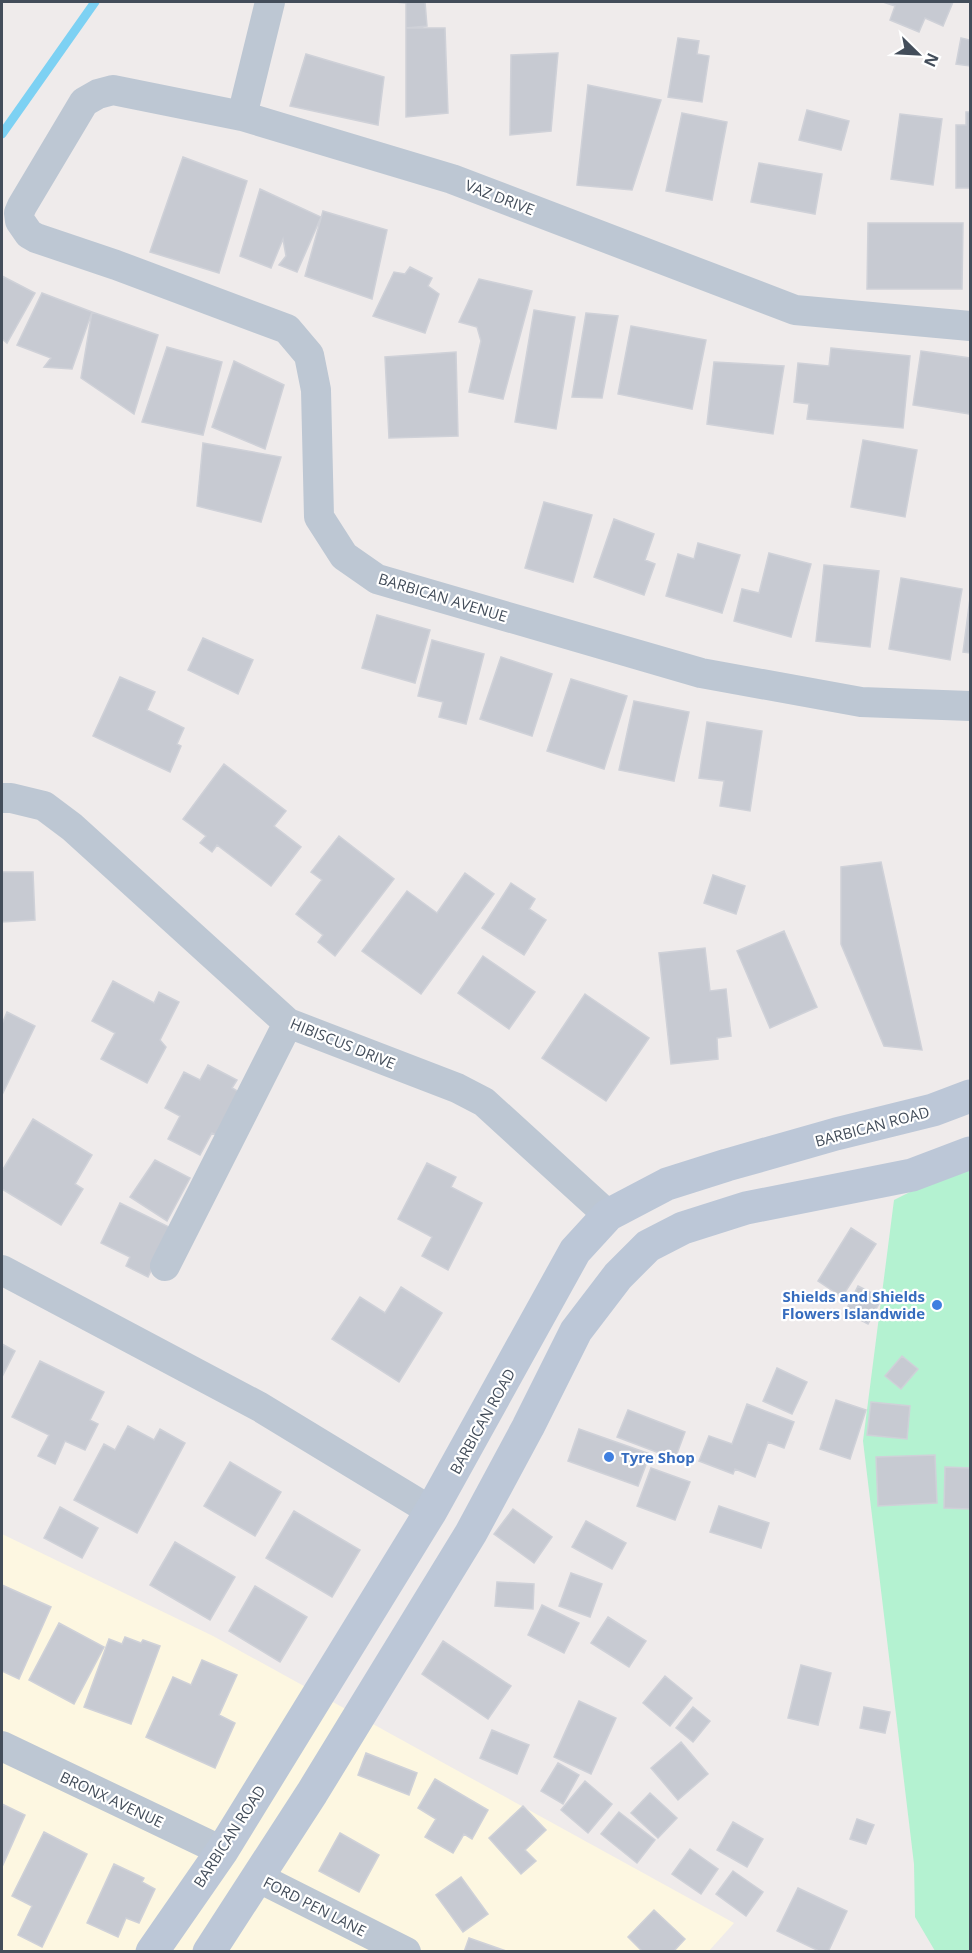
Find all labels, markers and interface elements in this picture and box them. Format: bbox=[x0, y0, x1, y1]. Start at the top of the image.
north arrow bbox=[888, 24, 948, 84]
text: N bbox=[919, 50, 944, 71]
street label: VAZ DRIVE bbox=[463, 175, 537, 219]
street label: BARBICAN AVENUE bbox=[376, 568, 510, 626]
street label: HIBISCUS DRIVE bbox=[288, 1013, 398, 1073]
street label: BARBICAN ROAD bbox=[813, 1101, 931, 1151]
place label: Shields and Shields Flowers Islandwide bbox=[782, 1286, 925, 1323]
marker: Shields and Shields Flowers Islandwide bbox=[930, 1298, 944, 1312]
street label: BARBICAN ROAD bbox=[445, 1365, 519, 1477]
place label: Tyre Shop bbox=[621, 1447, 695, 1467]
marker: Tyre Shop bbox=[602, 1450, 616, 1464]
street label: BRONX AVENUE bbox=[57, 1766, 167, 1832]
street label: BARBICAN ROAD bbox=[189, 1781, 269, 1891]
street label: FORD PEN LANE bbox=[260, 1871, 370, 1941]

